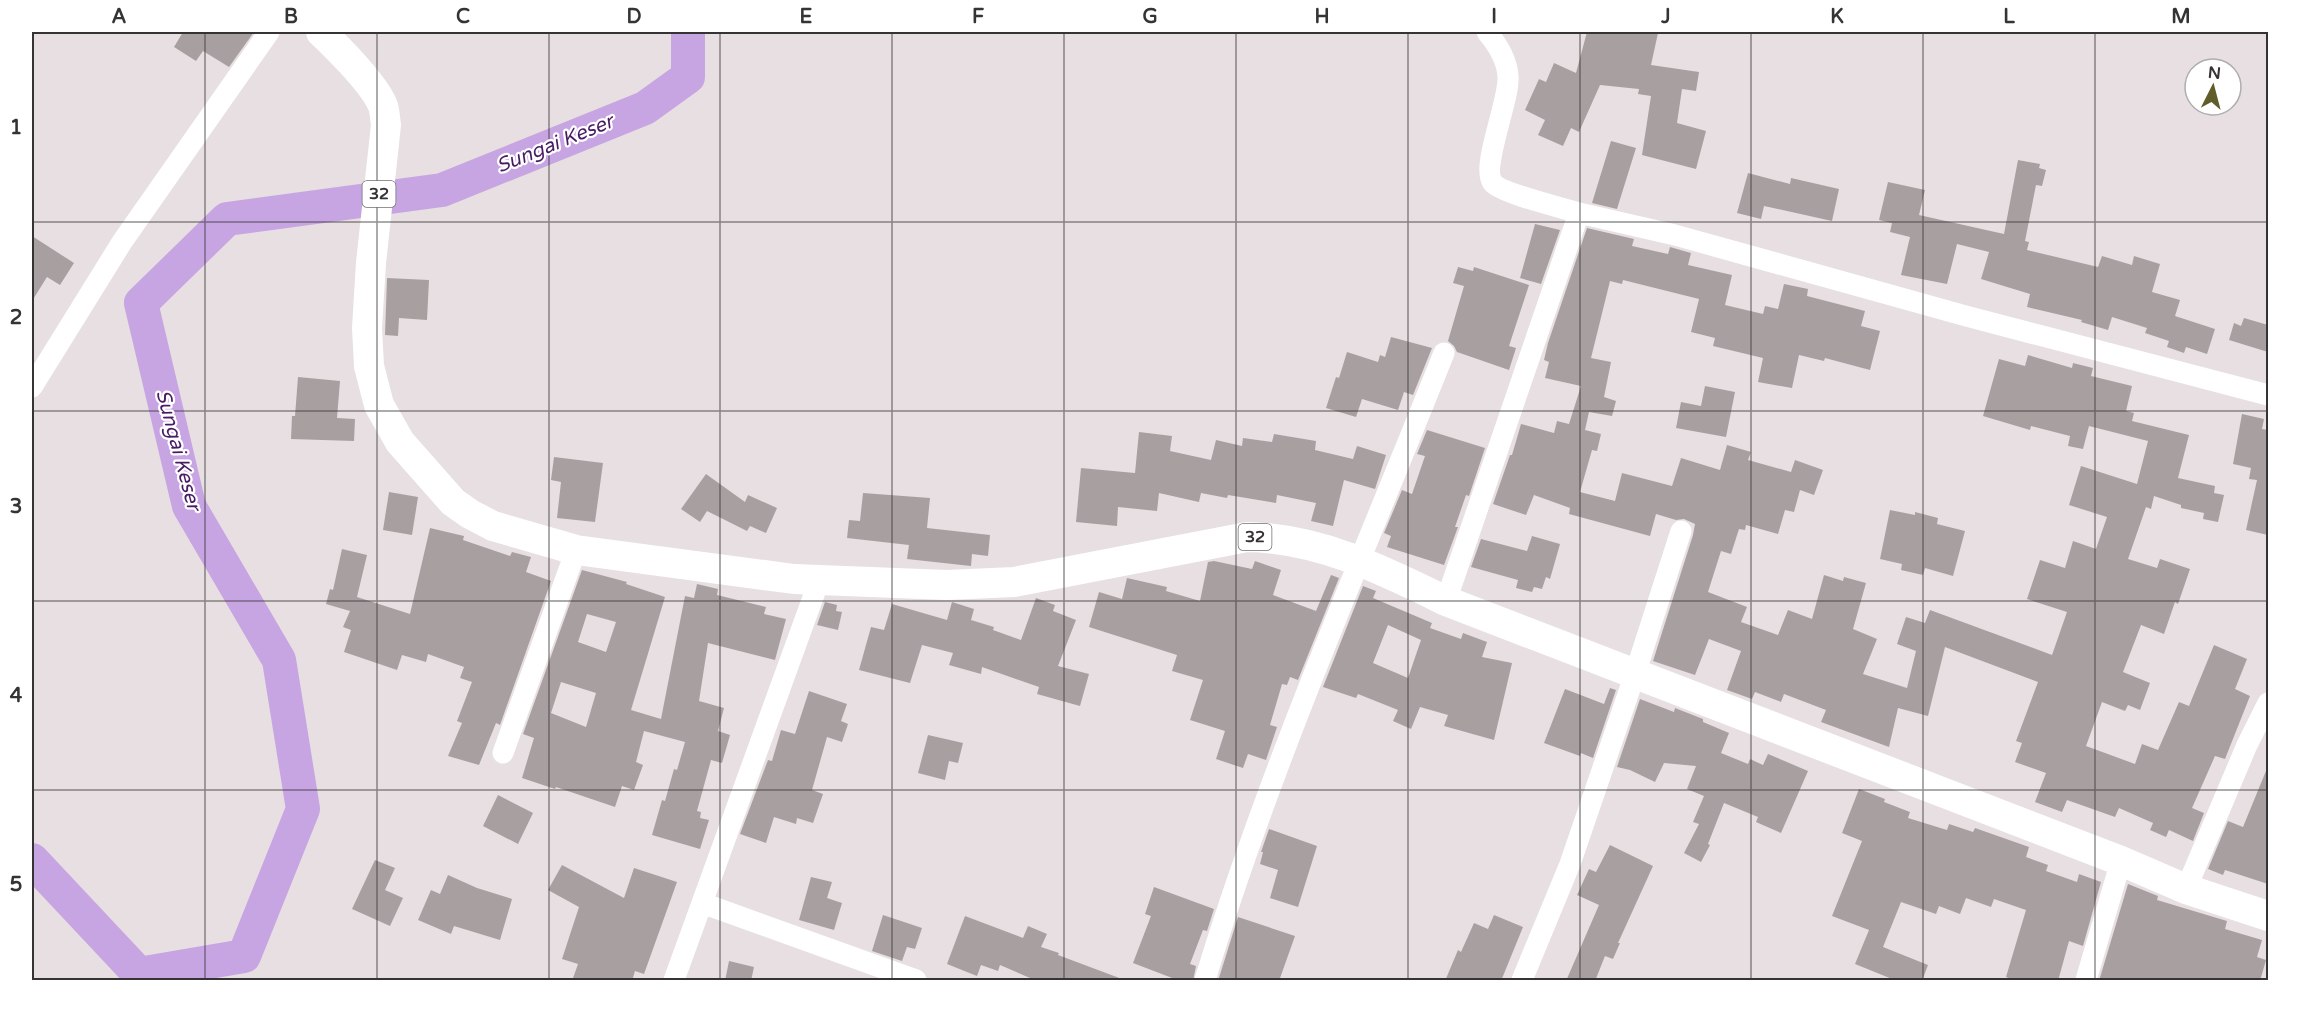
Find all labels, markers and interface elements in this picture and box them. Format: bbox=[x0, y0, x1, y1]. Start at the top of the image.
text: A bbox=[112, 5, 127, 29]
text: B bbox=[284, 5, 298, 29]
text: C bbox=[456, 5, 470, 29]
text: D bbox=[626, 5, 642, 29]
text: E bbox=[800, 5, 813, 29]
text: F bbox=[972, 5, 984, 29]
text: G bbox=[1142, 5, 1158, 29]
text: H bbox=[1314, 5, 1330, 29]
text: I bbox=[1491, 5, 1497, 29]
text: J bbox=[1660, 5, 1671, 29]
text: K bbox=[1830, 5, 1844, 29]
text: L bbox=[2003, 5, 2015, 29]
text: M bbox=[2171, 5, 2191, 29]
north arrow bbox=[2183, 57, 2243, 117]
text: N bbox=[2207, 62, 2222, 84]
water label: Sungai Keser bbox=[493, 109, 619, 178]
text: 1 bbox=[10, 116, 22, 140]
road number: 32 bbox=[362, 181, 395, 207]
text: 2 bbox=[10, 306, 22, 330]
water label: Sungai Keser bbox=[150, 387, 206, 515]
text: 3 bbox=[10, 495, 22, 519]
road number: 32 bbox=[1238, 524, 1272, 550]
text: 4 bbox=[10, 684, 23, 708]
text: 5 bbox=[10, 873, 22, 897]

